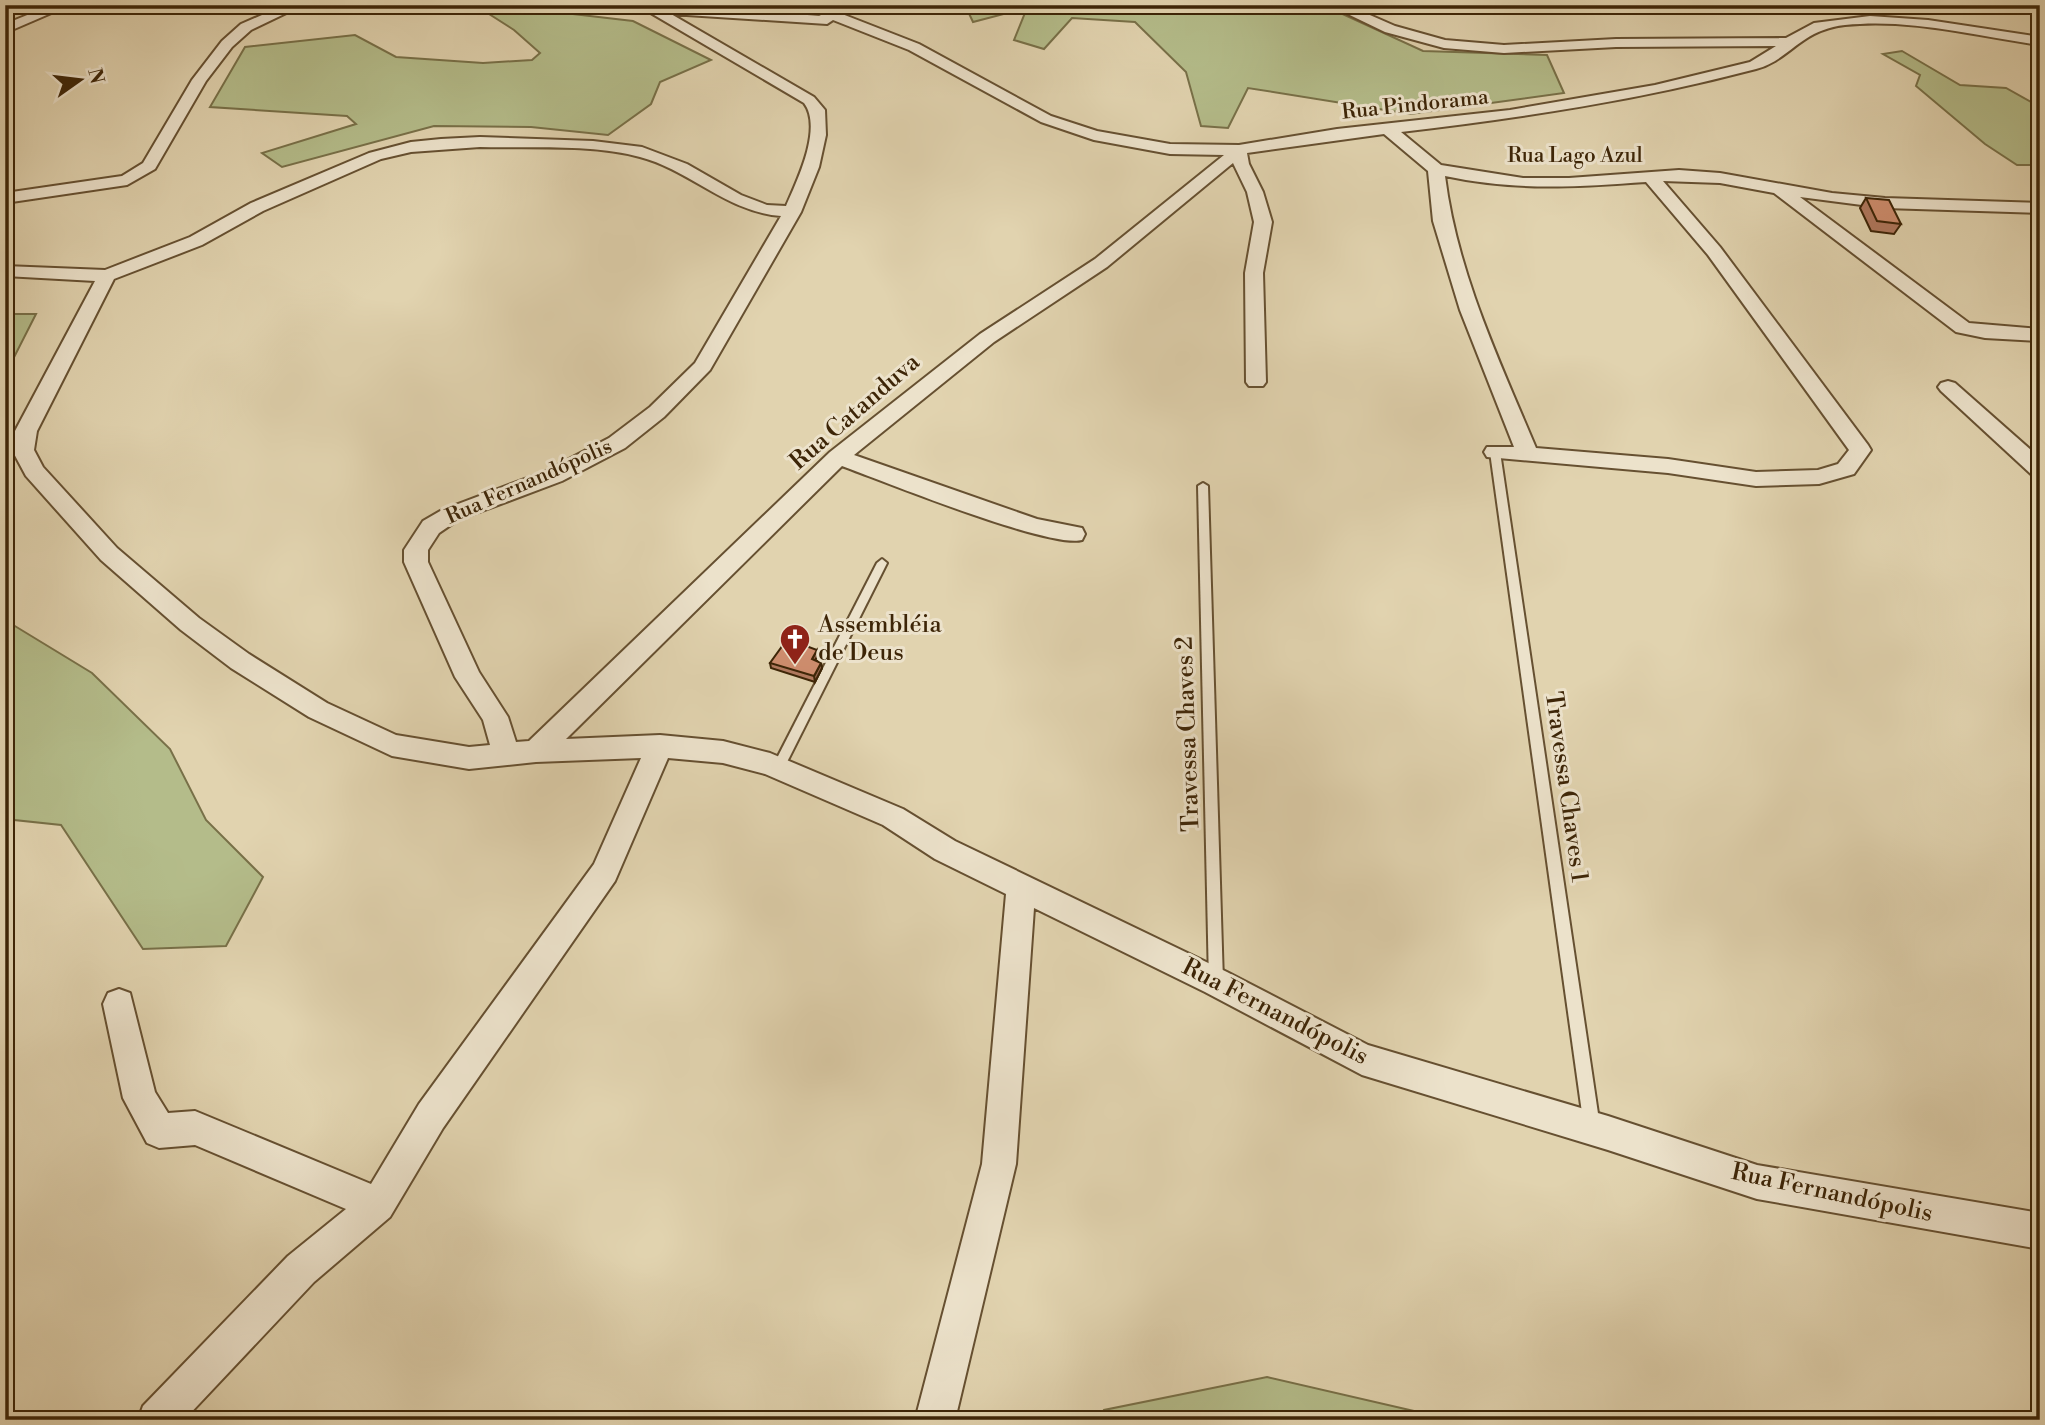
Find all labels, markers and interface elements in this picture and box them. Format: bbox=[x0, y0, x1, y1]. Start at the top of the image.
north arrow bbox=[46, 46, 116, 116]
text: N bbox=[82, 66, 109, 86]
street label: Rua Pindorama bbox=[1340, 84, 1490, 126]
street label: Rua Lago Azul bbox=[1507, 143, 1643, 169]
street label: Rua Catanduva bbox=[784, 347, 927, 477]
street label: Rua Fernandópolis bbox=[442, 434, 616, 530]
place label: Assembléia de Deus bbox=[817, 610, 942, 668]
church icon: Assembléia de Deus bbox=[778, 622, 812, 666]
street label: Travessa Chaves 2 bbox=[1170, 636, 1206, 832]
street label: Travessa Chaves 1 bbox=[1538, 690, 1594, 885]
street label: Rua Fernandópolis bbox=[1177, 952, 1373, 1072]
street label: Rua Fernandópolis bbox=[1729, 1157, 1935, 1229]

